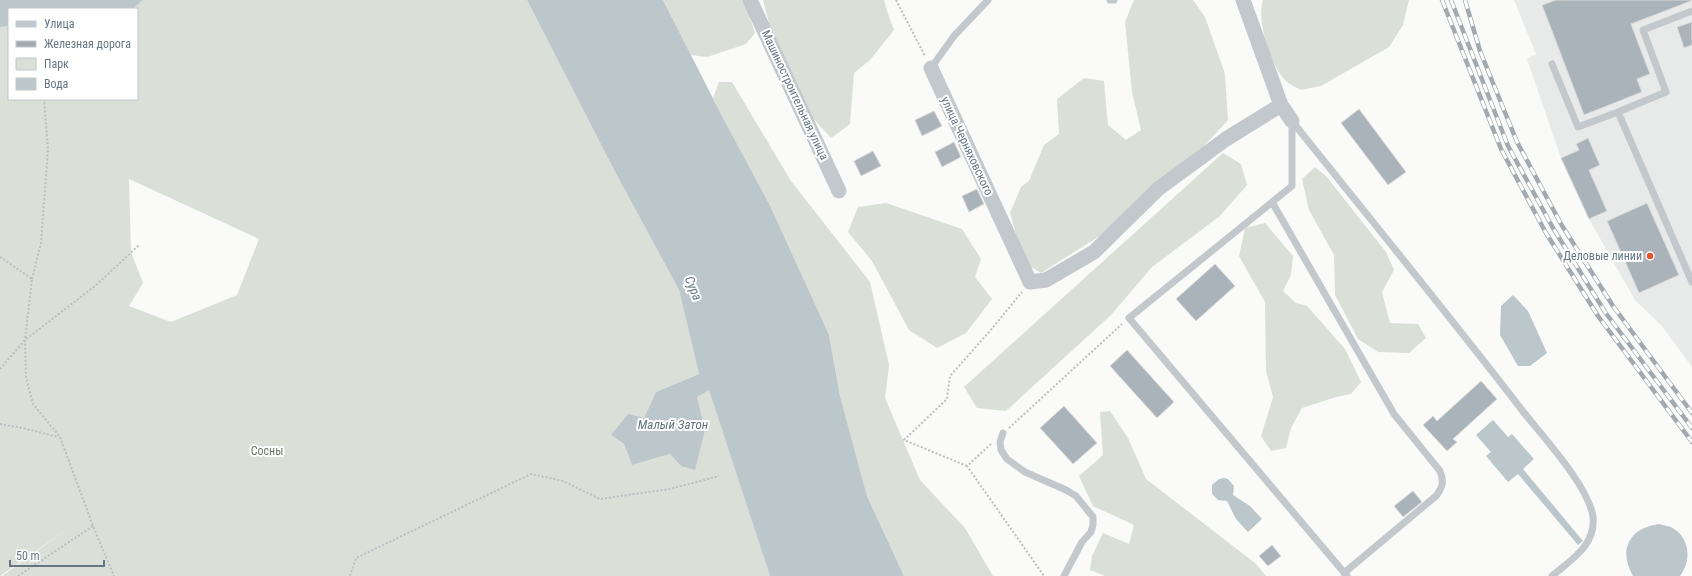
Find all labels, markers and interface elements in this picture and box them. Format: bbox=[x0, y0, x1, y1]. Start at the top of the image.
legend bbox=[8, 8, 138, 100]
text: Улица bbox=[44, 17, 75, 31]
street label: Машиностроительная улица bbox=[759, 28, 831, 162]
text: Железная дорога bbox=[44, 37, 131, 51]
text: Парк bbox=[44, 57, 69, 71]
text: Вода bbox=[44, 77, 69, 91]
street label: улица Черняховского bbox=[938, 94, 996, 198]
place label: Деловые линии bbox=[1563, 249, 1642, 263]
marker: Деловые линии bbox=[1645, 251, 1655, 261]
water label: Сура bbox=[682, 274, 705, 302]
water label: Малый Затон bbox=[638, 417, 709, 432]
park label: Сосны bbox=[251, 444, 283, 458]
scale bar bbox=[10, 542, 104, 568]
text: 50 m bbox=[16, 549, 40, 563]

